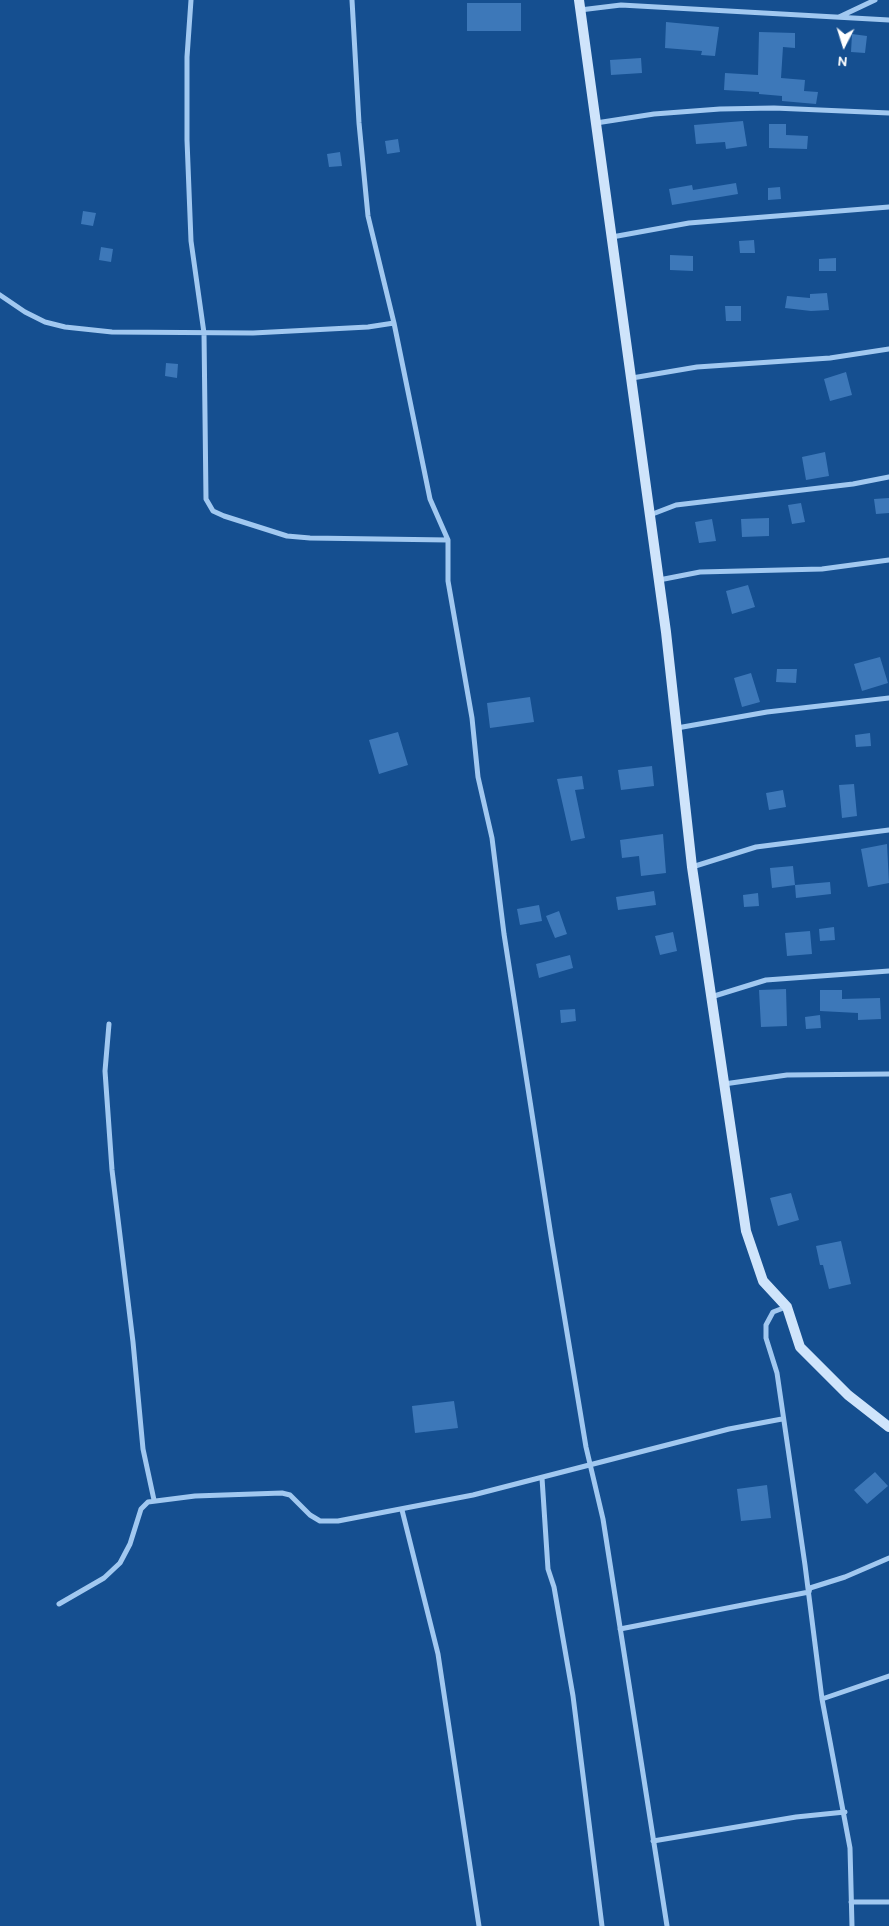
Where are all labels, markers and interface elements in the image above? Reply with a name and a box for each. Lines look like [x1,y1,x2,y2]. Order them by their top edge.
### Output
north arrow [819,20,869,70]
text: N [837,52,848,69]

